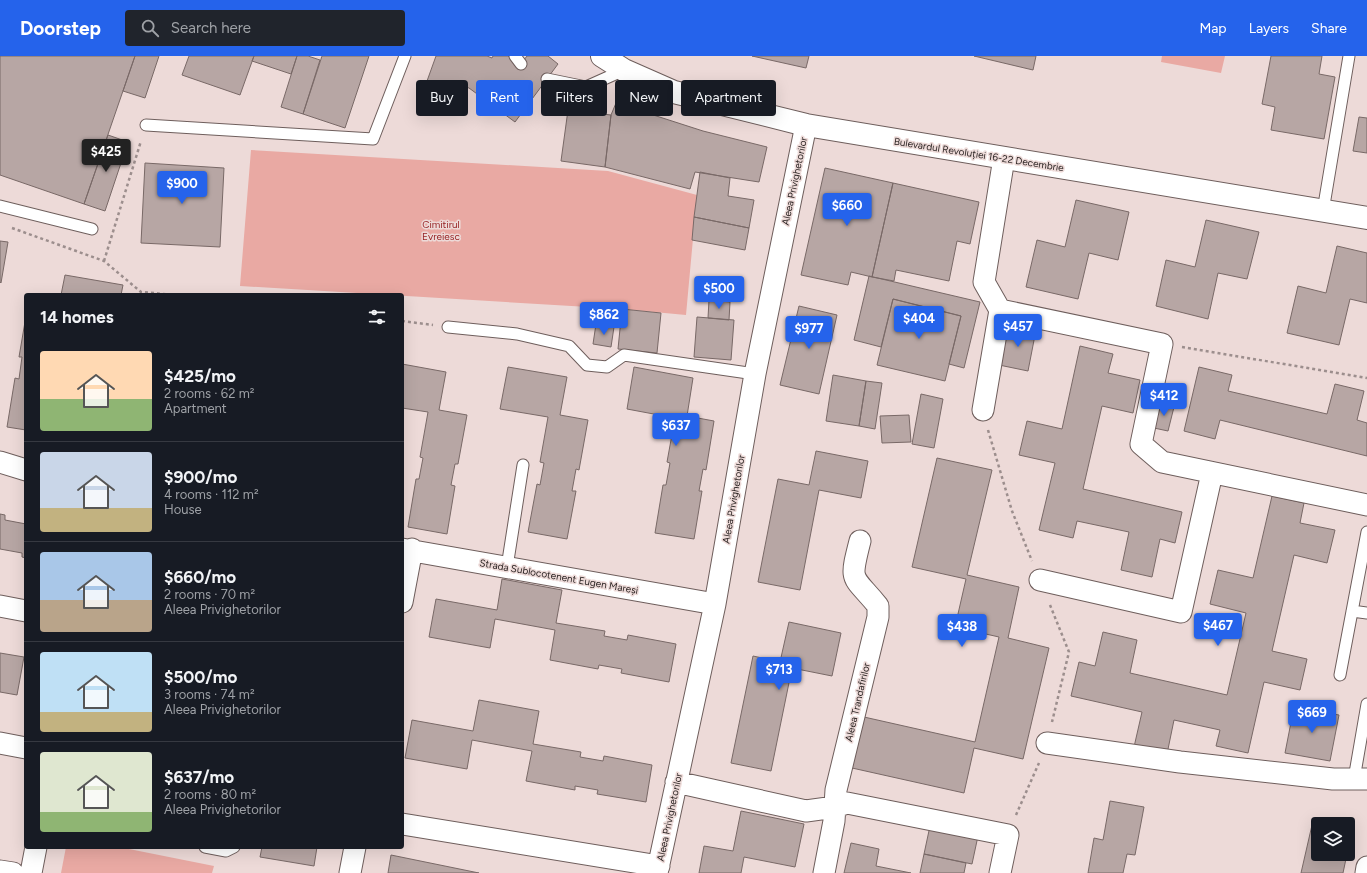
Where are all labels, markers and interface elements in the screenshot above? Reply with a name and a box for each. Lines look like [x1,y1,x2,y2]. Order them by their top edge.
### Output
search box [125,10,405,46]
text: Doorstep [20,17,101,40]
icon: search [139,17,161,39]
text: Search here [171,19,251,37]
text: Map [1199,20,1227,37]
text: Layers [1249,20,1289,37]
text: Share [1311,20,1347,37]
chip: Buy [416,80,468,116]
chip: Rent [476,80,533,116]
chip: Filters [541,80,607,116]
chip: New [615,80,673,116]
chip: Apartment [681,80,776,116]
street label: Aleea Privighetorilor [779,135,810,226]
street label: Bulevardul Revoluției 16-22 Decembrie [893,135,1065,174]
pin: $425 [82,139,130,173]
text: $425 [91,144,121,159]
pin: $900 [158,171,206,205]
text: $900 [166,176,198,191]
pin: $660 [823,193,871,227]
text: $660 [832,198,862,213]
park label: Cimitirul Evreiesc [422,218,460,243]
pin: $500 [695,276,743,310]
text: $500 [703,281,735,296]
pin: $862 [580,302,628,336]
icon: filters [366,306,388,328]
pin: $404 [895,306,943,340]
text: 14 homes [40,307,114,327]
text: $862 [589,307,619,322]
text: $404 [903,311,935,326]
pin: $457 [994,314,1042,348]
pin: $977 [785,316,833,350]
text: $457 [1003,319,1033,334]
text: $977 [794,321,824,336]
text: $425/mo [164,366,236,386]
icon: home [72,367,120,415]
pin: $412 [1140,383,1188,417]
text: 2 rooms · 62 m² [164,386,254,401]
text: $412 [1150,388,1178,403]
text: Apartment [164,401,227,416]
pin: $637 [652,413,700,447]
text: $637 [661,418,691,433]
street label: Aleea Privighetorilor [719,453,748,545]
text: $900/mo [164,467,237,487]
icon: home [72,468,120,516]
text: 4 rooms · 112 m² [164,487,259,502]
text: House [164,502,202,517]
street label: Strada Sublocotenent Eugen Mareși [478,556,639,597]
text: $660/mo [164,567,236,587]
icon: home [72,568,120,616]
text: 2 rooms · 70 m² [164,587,255,602]
text: Aleea Privighetorilor [164,602,281,617]
pin: $467 [1194,613,1242,647]
pin: $438 [938,614,986,648]
text: $467 [1203,618,1233,633]
text: $438 [947,619,977,634]
pin: $713 [755,657,803,691]
street label: Aleea Trandafirilor [842,661,873,743]
text: $713 [765,662,793,677]
text: $500/mo [164,667,237,687]
icon: home [72,668,120,716]
text: 3 rooms · 74 m² [164,687,255,702]
pin: $669 [1288,700,1336,734]
text: Aleea Privighetorilor [164,702,281,717]
text: $669 [1297,705,1327,720]
text: $637/mo [164,767,234,787]
icon: home [72,768,120,816]
street label: Aleea Privighetorilor [654,771,685,862]
text: 2 rooms · 80 m² [164,787,256,802]
text: Aleea Privighetorilor [164,802,281,817]
map controls [1311,817,1355,861]
button: layers [1311,817,1355,861]

